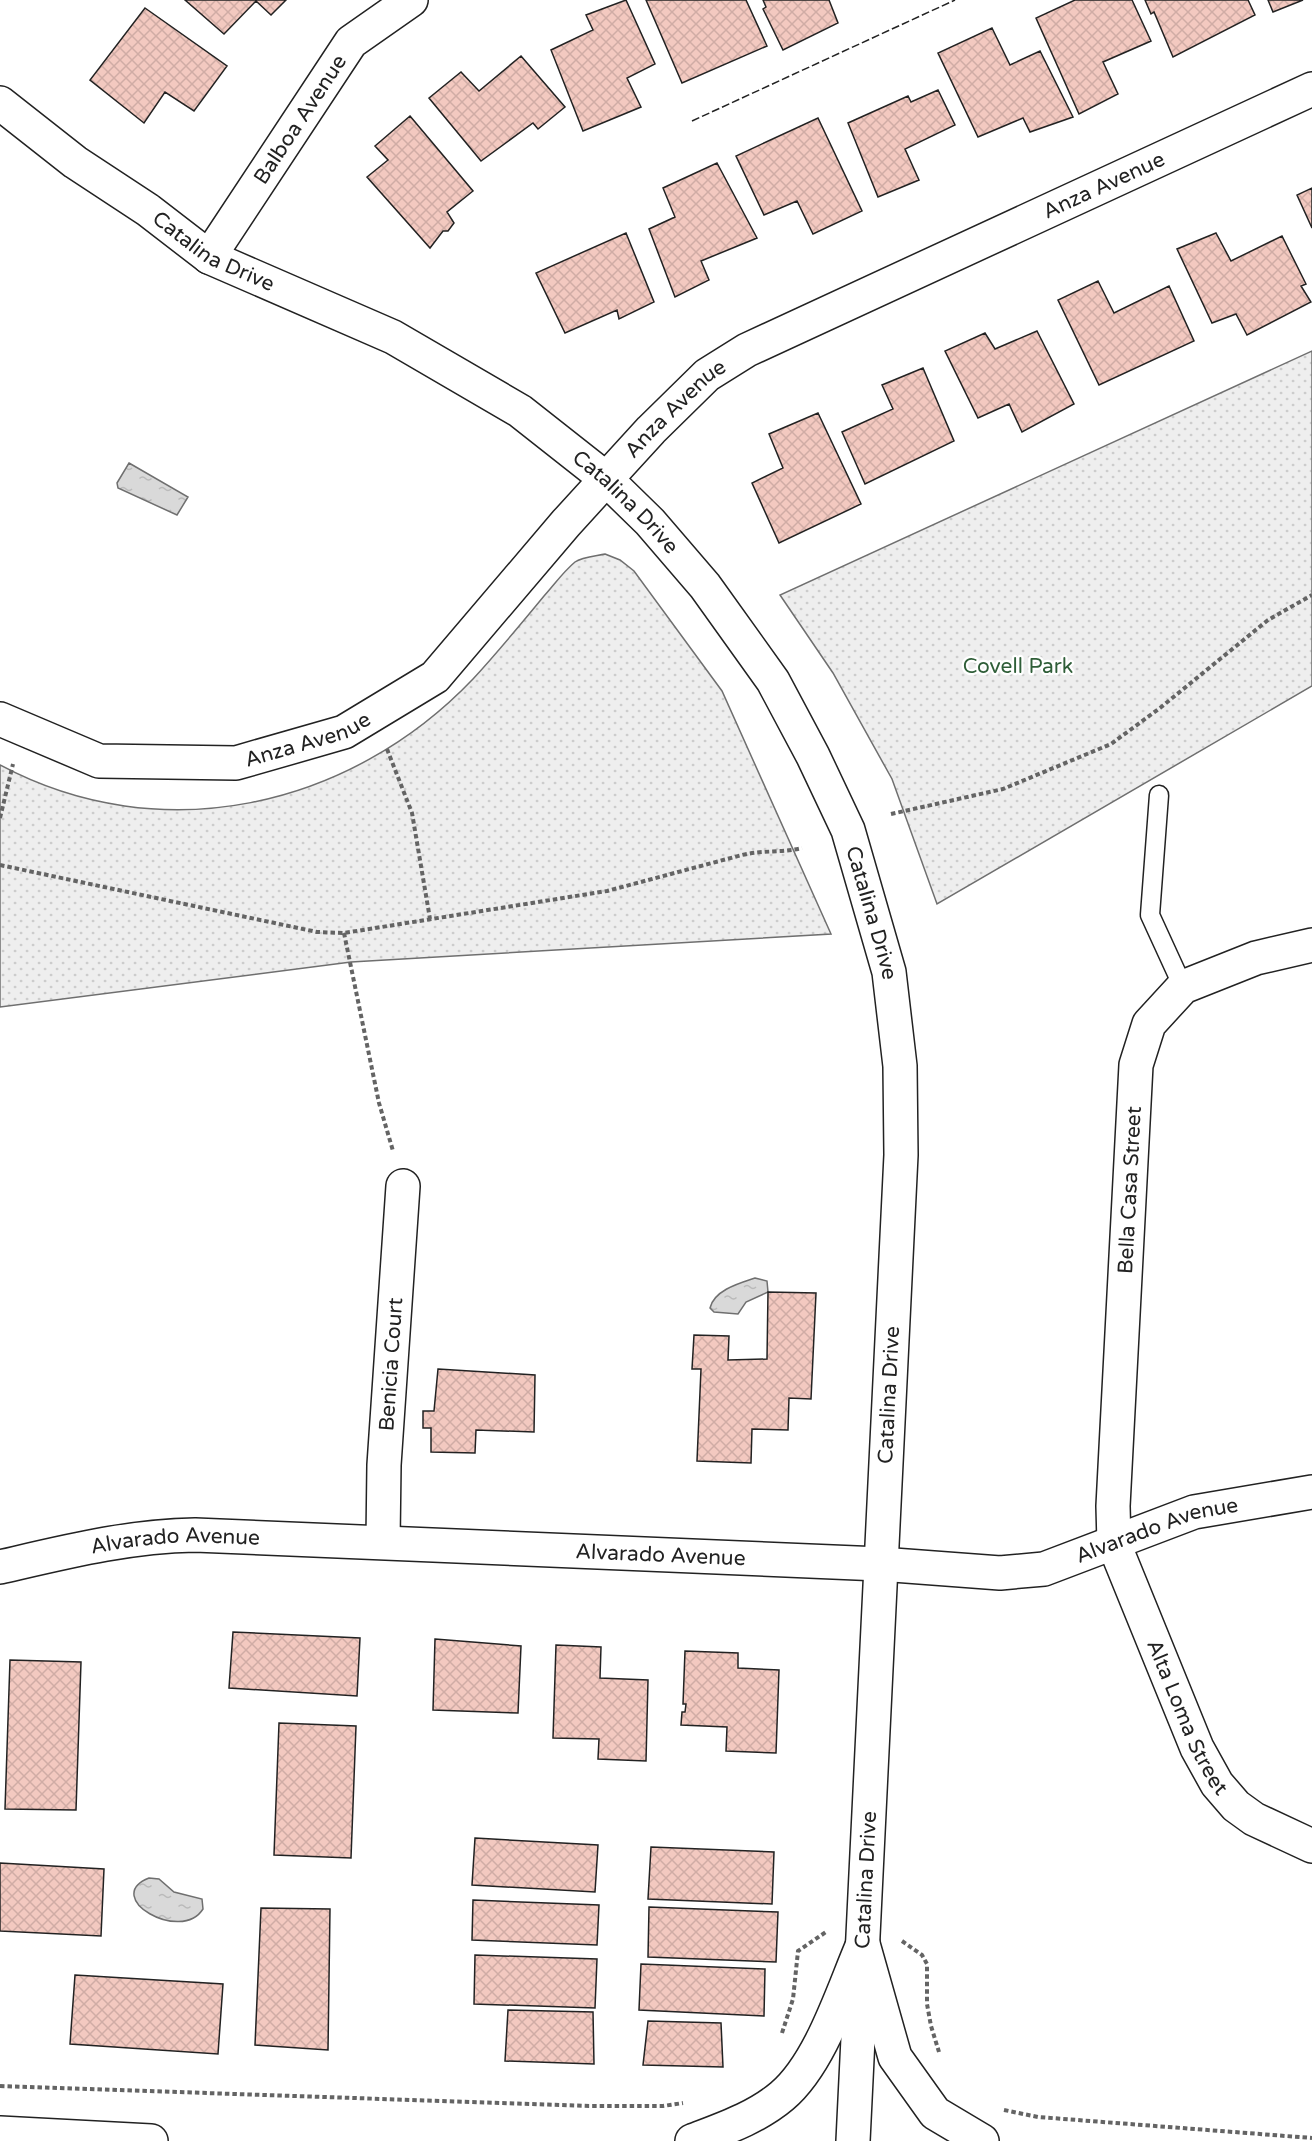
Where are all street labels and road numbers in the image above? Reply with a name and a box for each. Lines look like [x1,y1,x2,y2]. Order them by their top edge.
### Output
street label: Balboa Avenue [248,50,352,189]
street label: Anza Avenue [1039,146,1169,224]
street label: Catalina Drive [148,206,279,297]
street label: Anza Avenue [619,354,730,463]
street label: Catalina Drive [568,445,684,559]
street label: Anza Avenue [242,706,375,772]
street label: Catalina Drive [841,843,902,981]
street label: Bella Casa Street [1113,1106,1147,1274]
street label: Benicia Court [374,1297,408,1432]
street label: Catalina Drive [873,1325,905,1465]
street label: Alvarado Avenue [1072,1492,1240,1568]
street label: Alvarado Avenue [88,1522,261,1559]
street label: Alvarado Avenue [575,1539,746,1571]
street label: Alta Loma Street [1142,1636,1233,1800]
street label: Catalina Drive [850,1810,882,1950]

